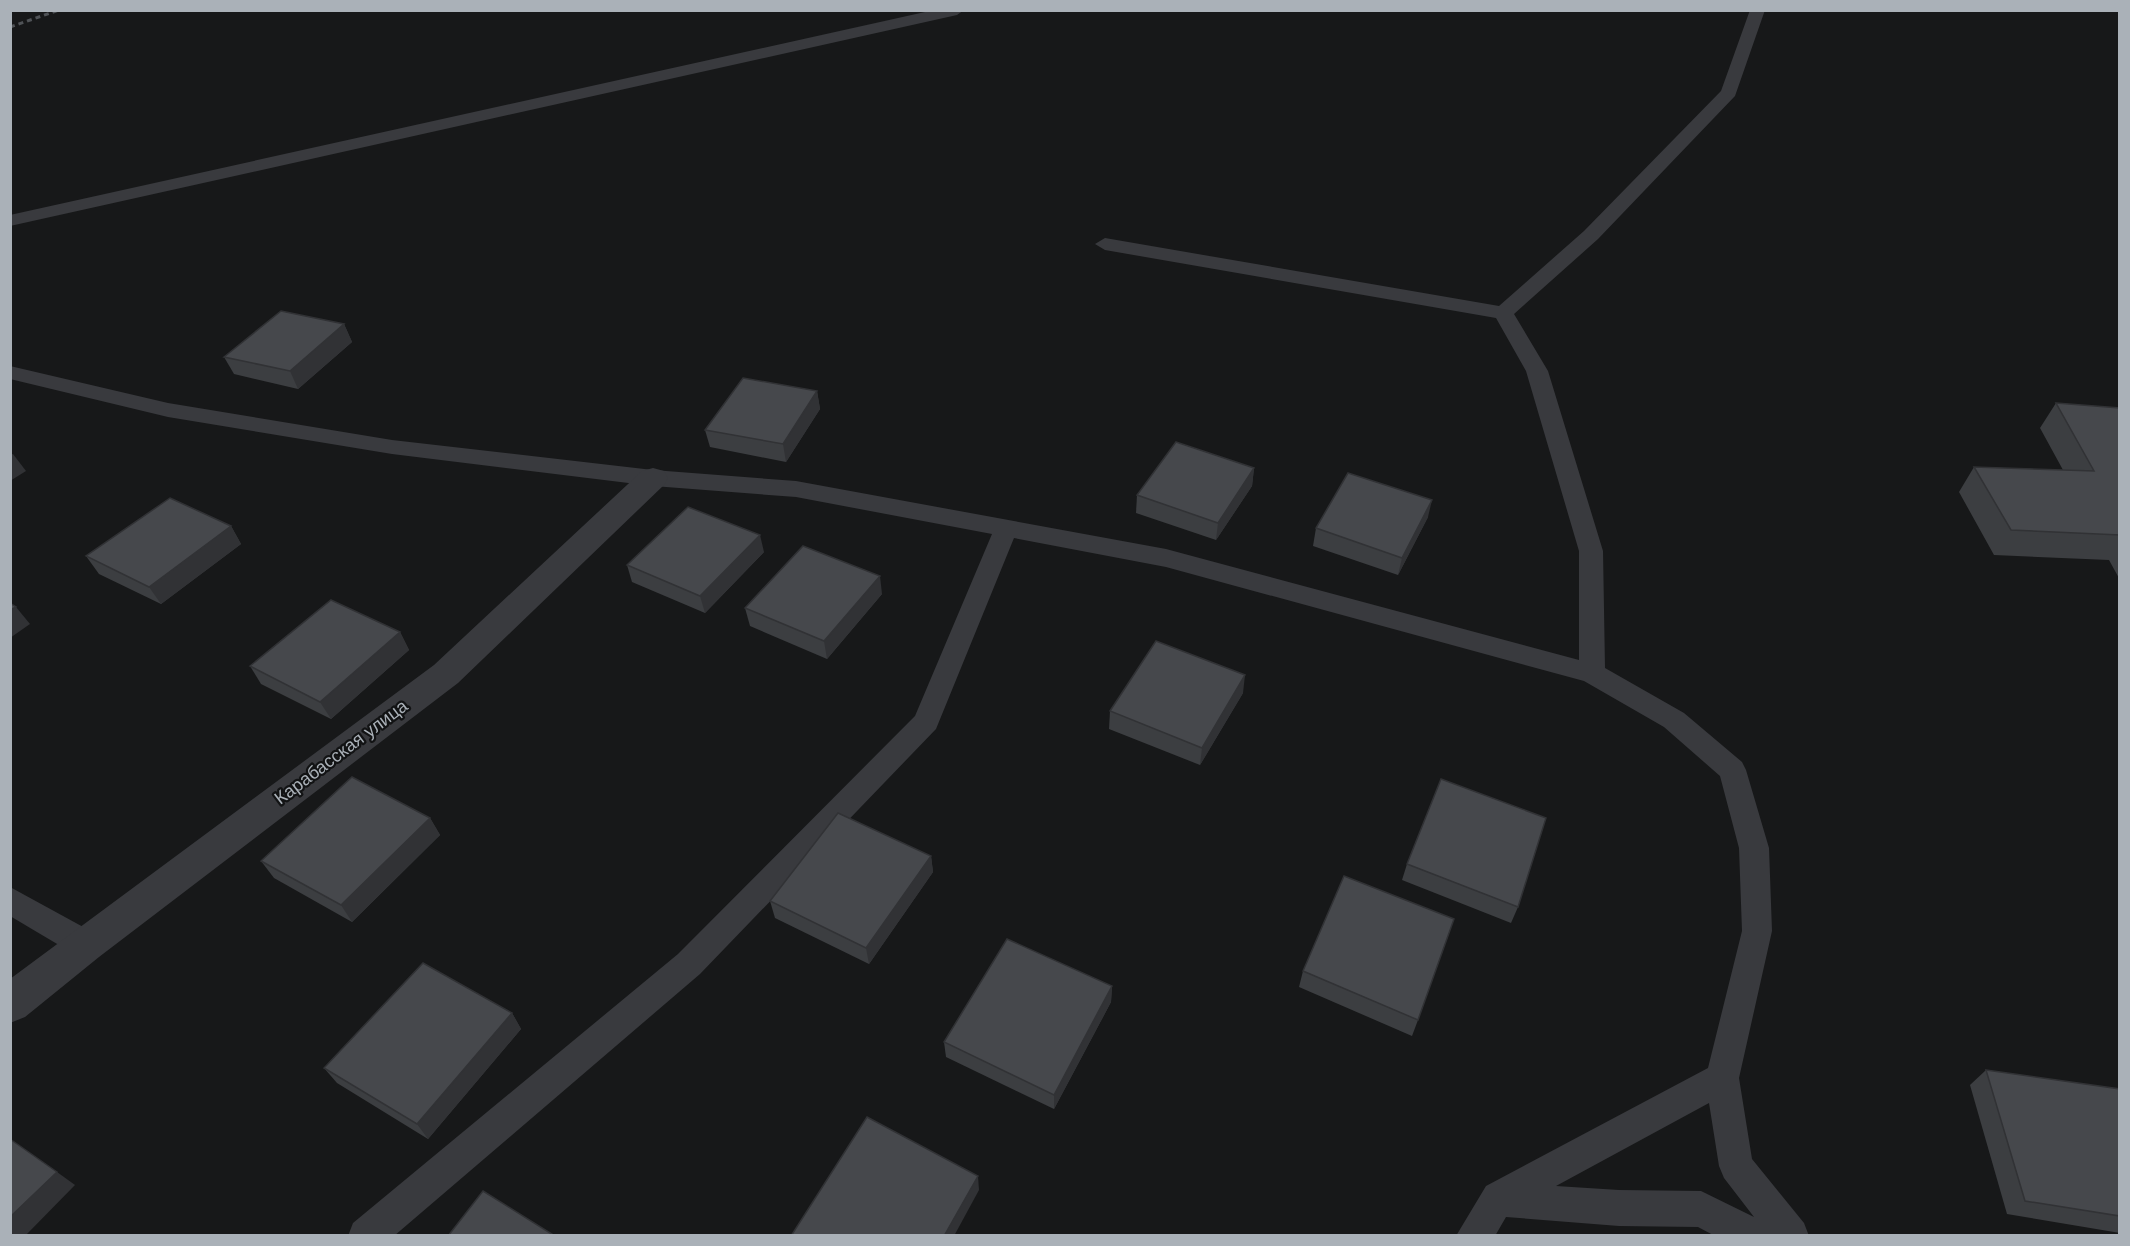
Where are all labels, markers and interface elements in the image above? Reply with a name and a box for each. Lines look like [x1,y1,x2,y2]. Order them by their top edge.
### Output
street label: Карабасская улица [271,695,412,808]

